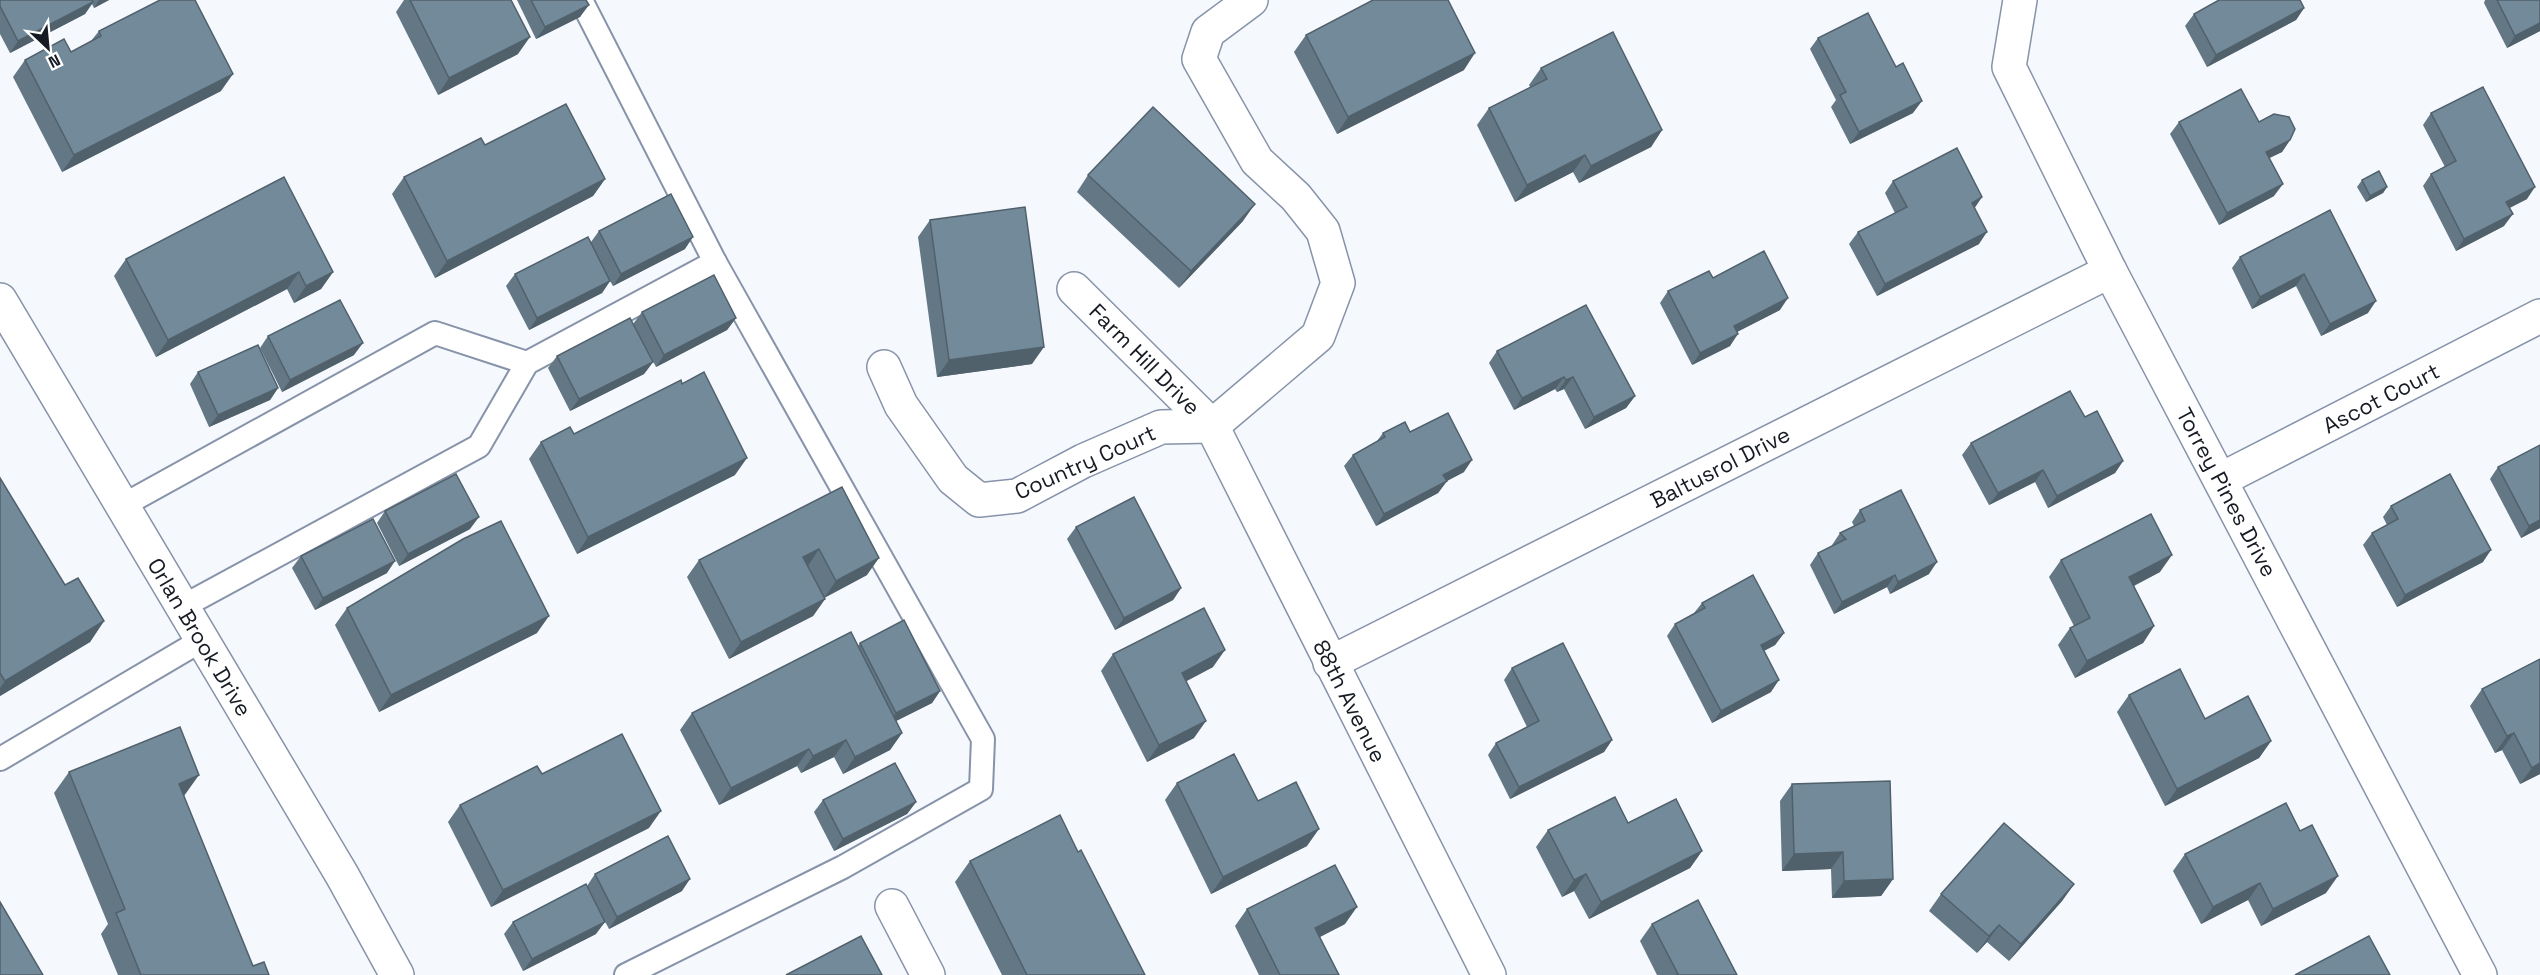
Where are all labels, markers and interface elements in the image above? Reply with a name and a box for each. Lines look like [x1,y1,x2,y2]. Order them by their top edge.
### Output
north arrow [18,18,78,78]
text: N [45,49,64,73]
street label: Farm Hill Drive [1083,297,1207,421]
street label: Ascot Court [2318,357,2444,439]
street label: Torrey Pines Drive [2171,403,2283,581]
street label: Country Court [1010,418,1160,506]
street label: Baltusrol Drive [1645,420,1795,514]
street label: Orlan Brook Drive [142,553,258,721]
street label: 88th Avenue [1307,635,1393,767]

